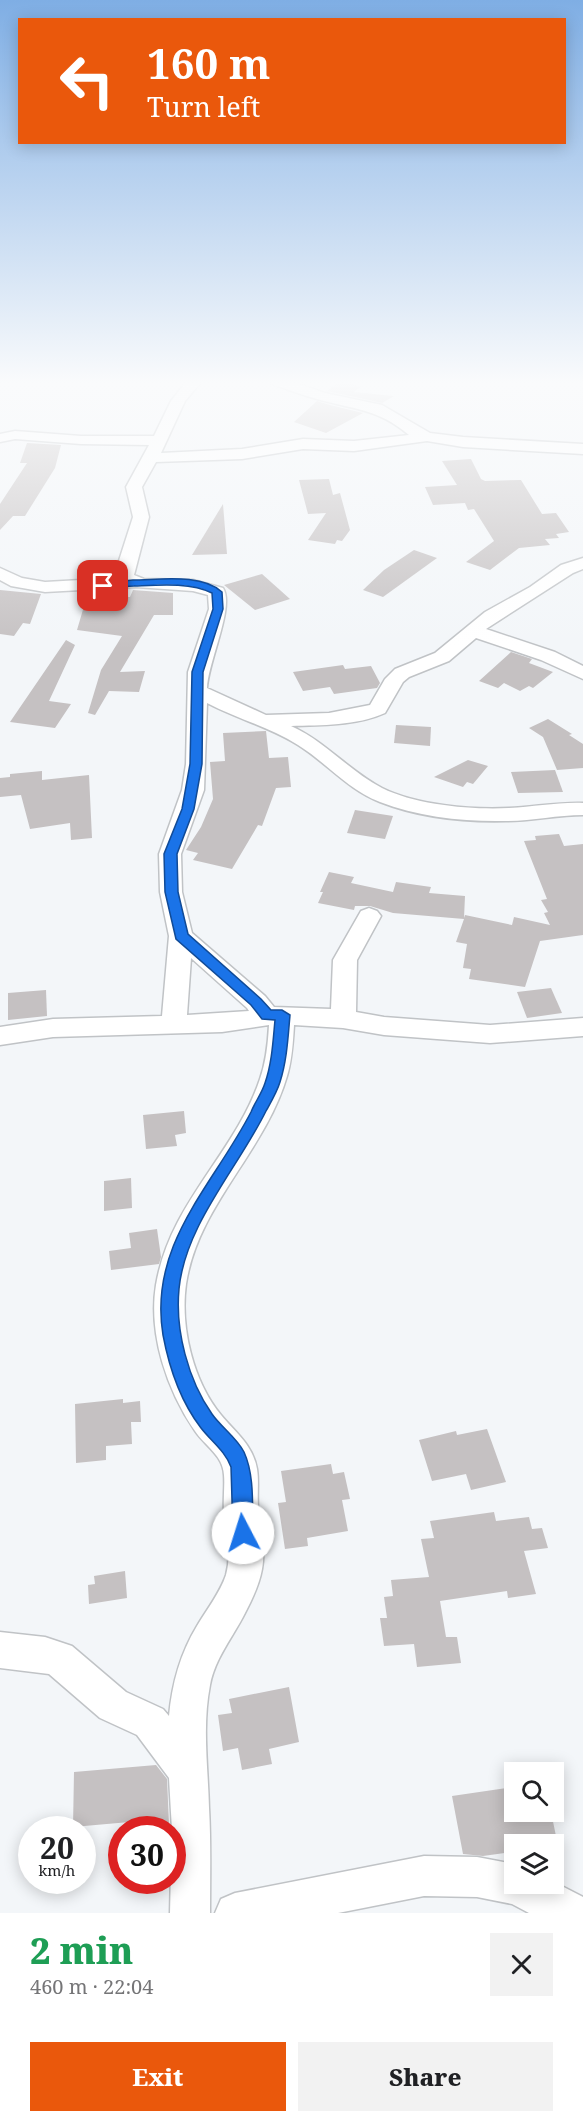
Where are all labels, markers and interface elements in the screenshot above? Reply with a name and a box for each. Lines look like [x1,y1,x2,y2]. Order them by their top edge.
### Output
text: 160 m [147,34,271,91]
icon: left [48,42,126,120]
text: Turn left [147,88,260,125]
pin [77,560,128,611]
icon: arrive [86,569,119,602]
position arrow [211,1501,275,1565]
map controls [504,1762,564,1894]
button: search [504,1762,564,1822]
speed limit sign: 30 [108,1816,186,1894]
text: 20 [40,1827,74,1868]
button: layers [504,1834,564,1894]
text: km/h [39,1860,75,1880]
text: 2 min [30,1926,133,1975]
button: close [490,1933,553,1996]
text: 460 m · 22:04 [30,1973,153,2000]
button: Exit [30,2042,286,2111]
button: Share [298,2042,553,2111]

